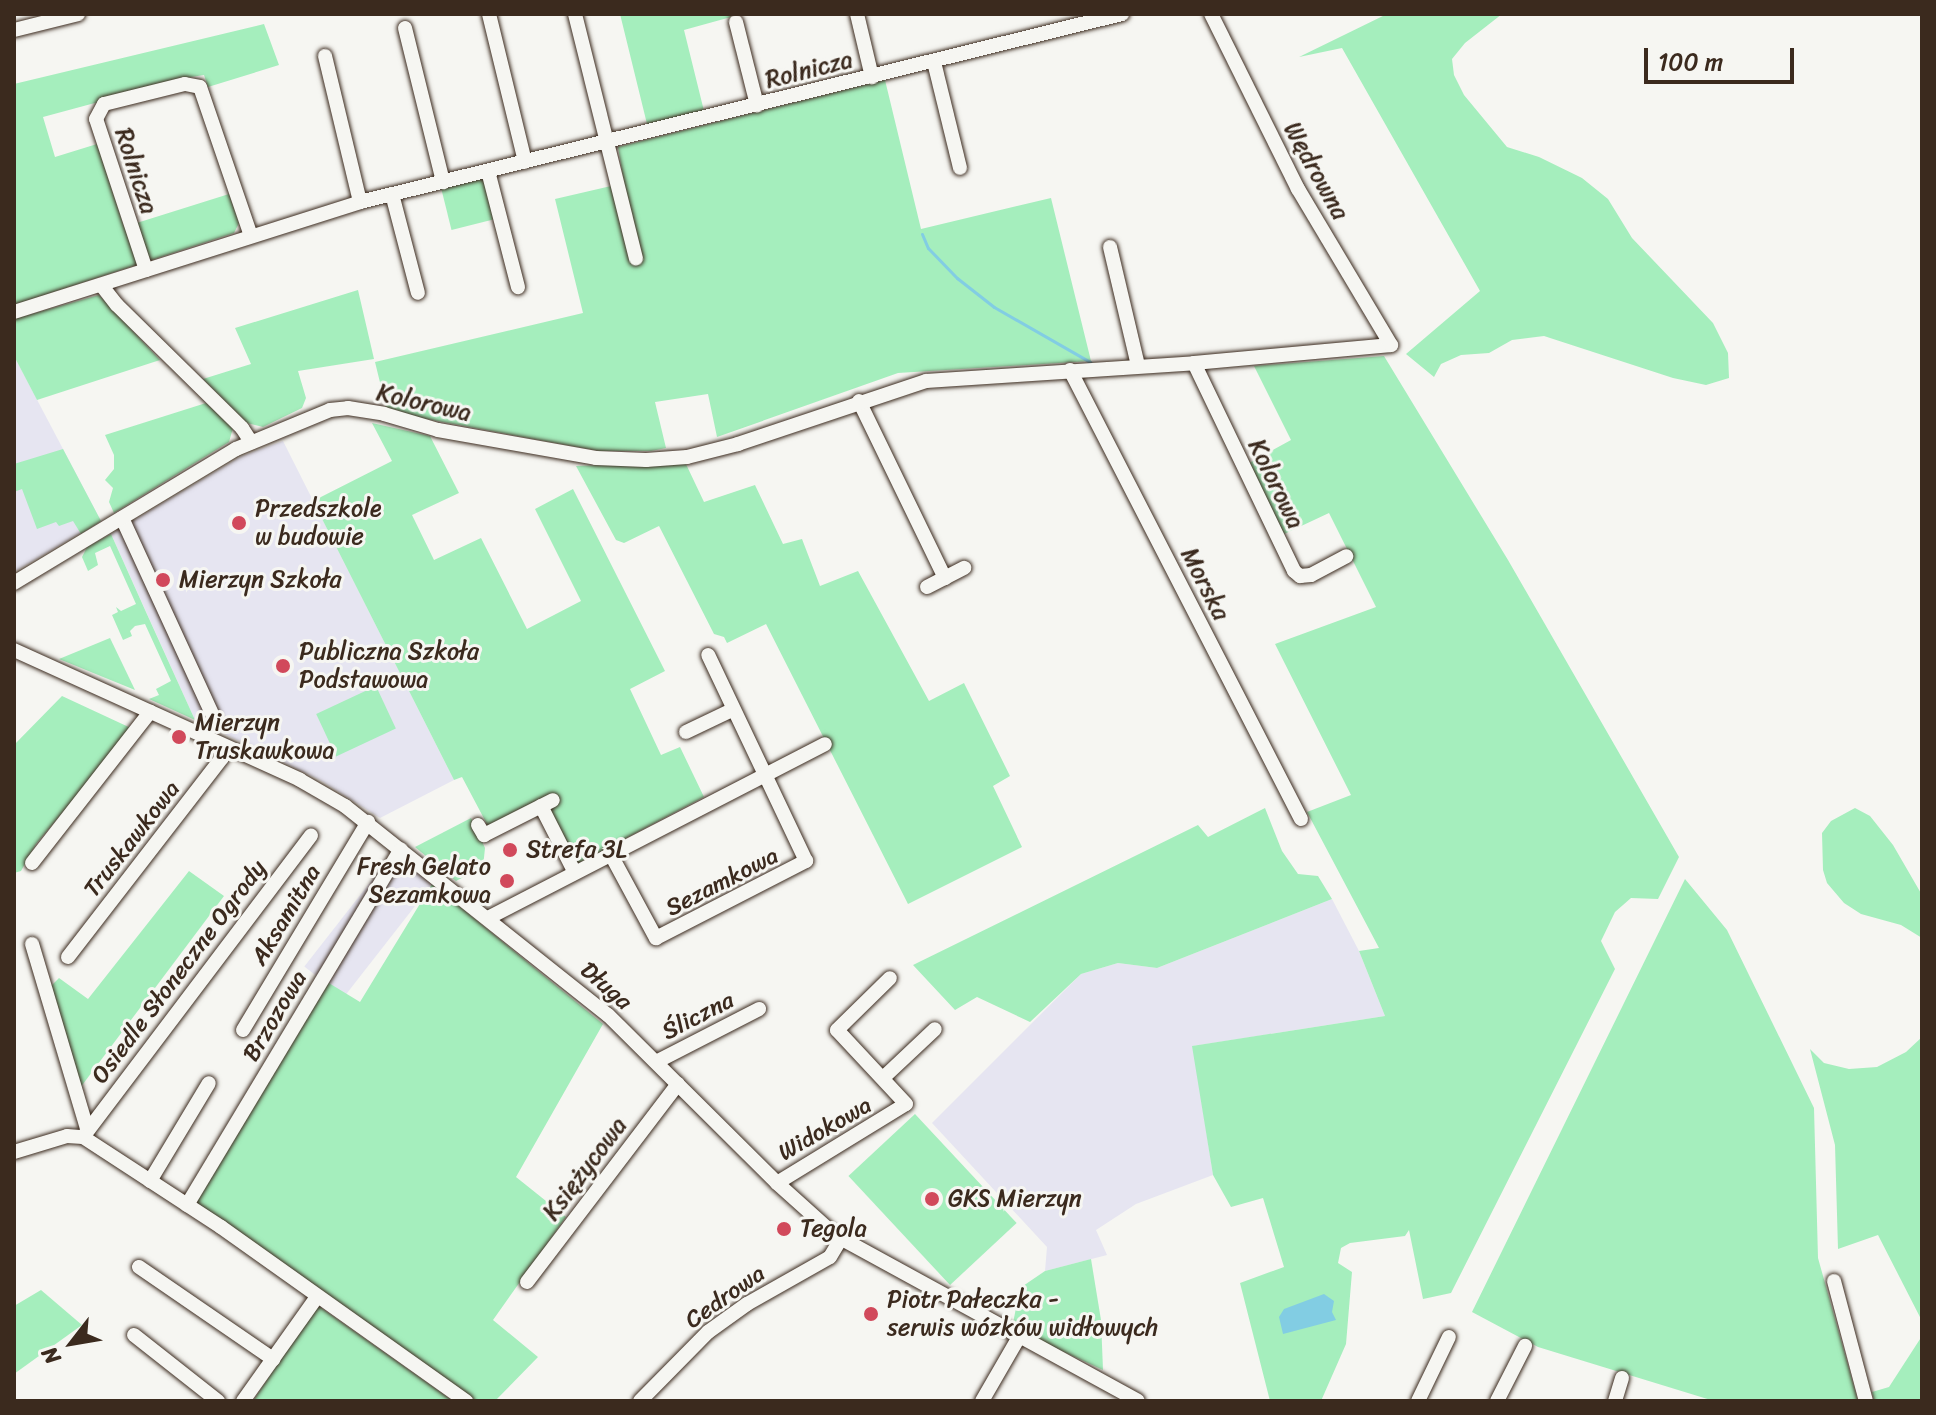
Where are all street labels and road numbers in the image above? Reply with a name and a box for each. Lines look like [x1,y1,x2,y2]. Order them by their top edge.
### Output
street label: Rolnicza [763,45,855,95]
street label: Wędrowna [1277,117,1355,225]
street label: Rolnicza [109,124,163,218]
street label: Kolorowa [374,378,474,428]
street label: Kolorowa [1242,434,1310,534]
street label: Morska [1175,543,1235,625]
street label: Truskawkowa [78,775,186,903]
street label: Sezamkowa [661,841,783,923]
street label: Osiedle Słoneczne Ogrody [86,855,272,1089]
street label: Aksamitna [245,860,327,970]
street label: Długa [574,956,638,1016]
street label: Brzozowa [237,965,313,1067]
street label: Śliczna [657,986,739,1046]
street label: Widokowa [773,1091,877,1167]
street label: Księżycowa [537,1112,633,1226]
street label: Cedrowa [680,1259,770,1335]

